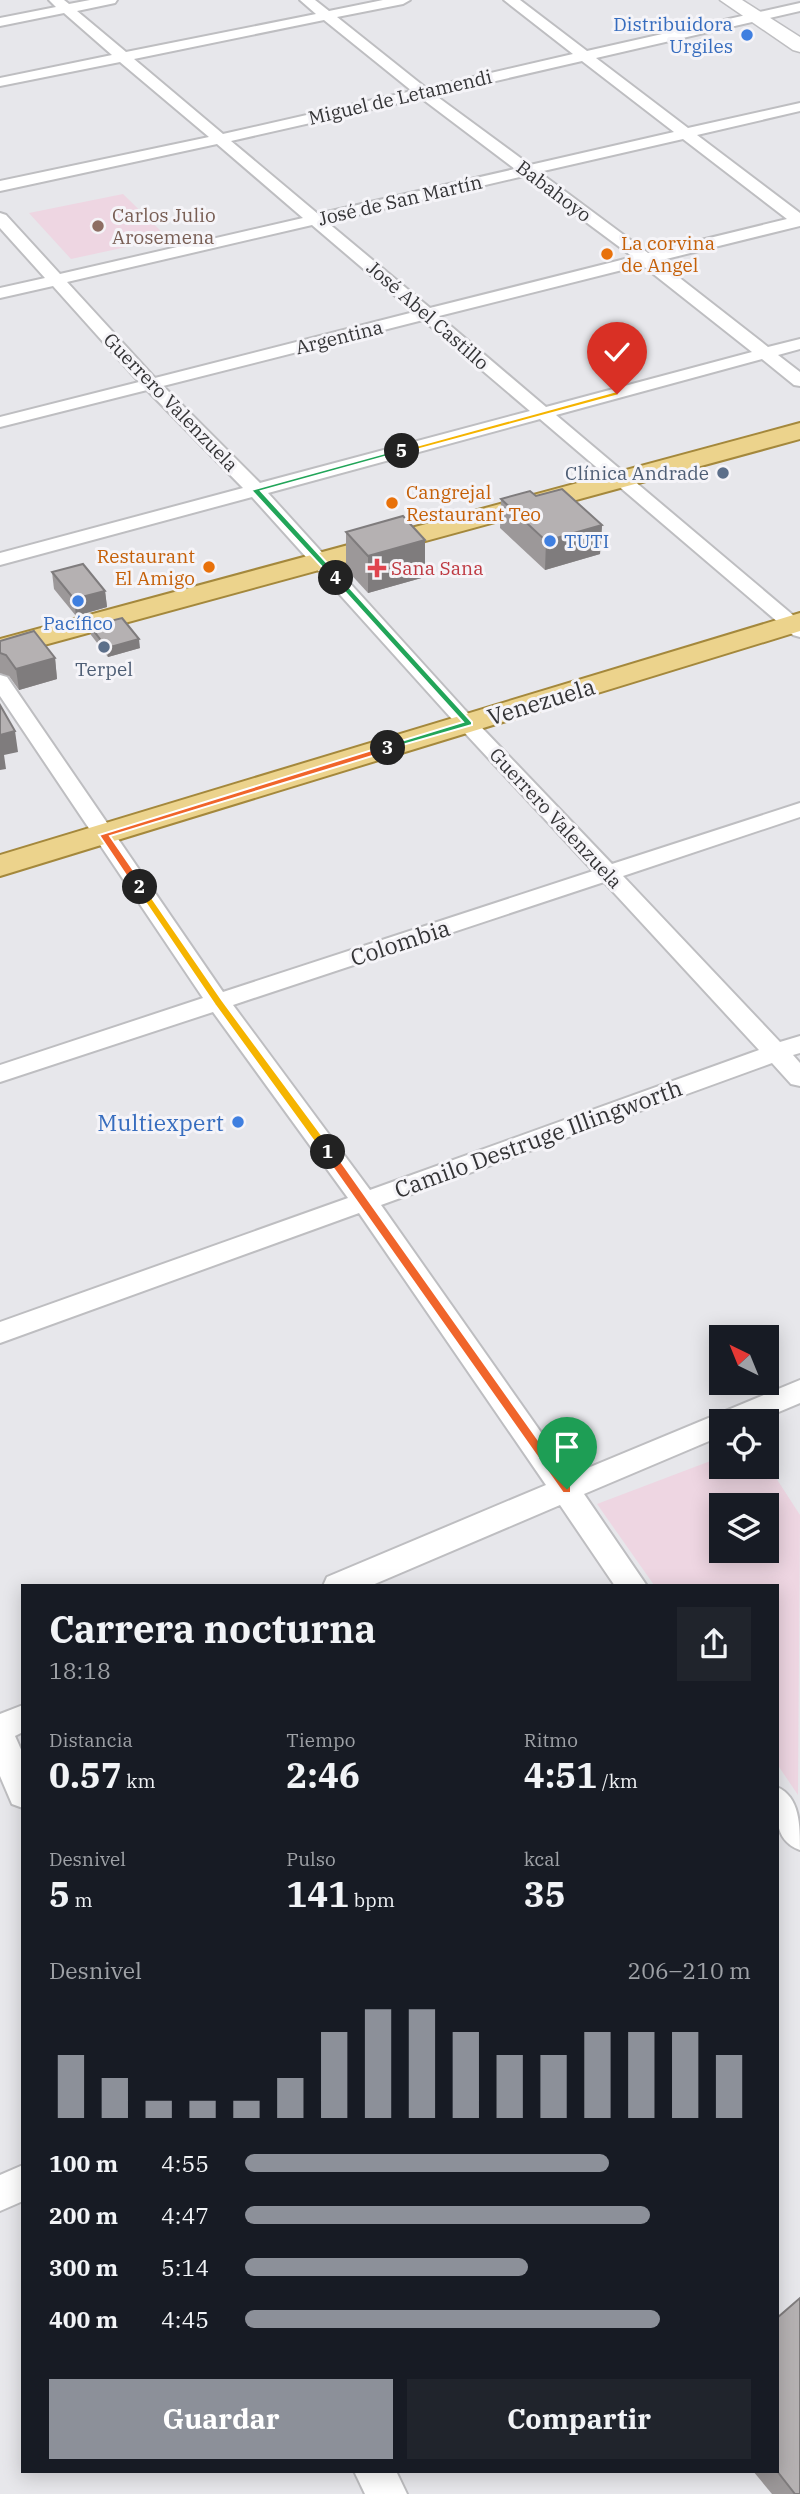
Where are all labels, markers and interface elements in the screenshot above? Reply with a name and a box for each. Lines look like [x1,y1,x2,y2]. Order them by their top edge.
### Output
place label: Distribuidora Urgiles [613,12,733,58]
marker: Distribuidora Urgiles [739,27,755,43]
street label: Miguel de Letamendi [306,64,494,130]
street label: Babahoyo [512,155,596,227]
street label: José de San Martín [316,169,484,231]
place label: Carlos Julio Arosemena [112,203,216,249]
marker: Carlos Julio Arosemena [90,218,106,234]
place label: La corvina de Angel [621,231,715,277]
marker: La corvina de Angel [599,246,615,262]
street label: José Abel Castillo [362,255,494,375]
street label: Argentina [293,315,385,359]
pin [587,322,647,394]
street label: Guerrero Valenzuela [99,328,243,476]
icon: check [598,333,636,371]
pin: 5 [384,434,420,468]
text: 5 [396,438,407,462]
place label: Clínica Andrade [565,461,709,485]
marker: Clínica Andrade [715,465,731,481]
place label: Cangrejal Restaurant Teo [406,480,541,526]
marker: Cangrejal Restaurant Teo [384,495,400,511]
place label: TUTI [564,529,609,553]
marker: TUTI [542,533,558,549]
place label: Restaurant El Amigo [97,544,195,590]
place label: Sana Sana [391,556,484,580]
marker: Restaurant El Amigo [201,559,217,575]
pin: 4 [318,560,354,596]
marker: Sana Sana [369,560,385,576]
text: 4 [330,565,341,589]
marker: Pacífico [70,593,86,609]
place label: Pacífico [43,611,113,635]
marker: Terpel [96,639,112,655]
place label: Terpel [75,657,133,681]
street label: Venezuela [484,670,598,732]
pin: 3 [370,730,406,766]
text: 3 [382,735,393,759]
street label: Guerrero Valenzuela [485,743,627,893]
pin: 2 [122,870,158,904]
text: 2 [134,874,145,898]
street label: Colombia [346,912,454,972]
street label: Camilo Destruge Illingworth [390,1072,686,1204]
place label: Multiexpert [97,1107,224,1137]
marker: Multiexpert [230,1114,246,1130]
pin: 1 [310,1134,346,1170]
text: 1 [322,1139,333,1163]
north arrow [709,1325,779,1395]
map controls [709,1325,779,1563]
button: locate [709,1409,779,1479]
pin [537,1417,597,1489]
icon: arrive [548,1428,586,1466]
button: layers [709,1493,779,1563]
text: Carrera nocturna [49,1604,376,1653]
button: share [677,1607,751,1681]
text: 18:18 [49,1655,111,1685]
text: Distancia [49,1728,133,1752]
text: Tiempo [286,1728,356,1752]
text: Ritmo [524,1728,578,1752]
text: 0.57 [49,1752,122,1798]
text: 2:46 [286,1752,360,1798]
text: 4:51 [524,1752,597,1798]
text: km [122,1769,156,1793]
text: /km [597,1769,638,1793]
text: Desnivel [49,1847,126,1871]
text: Pulso [286,1847,336,1871]
text: kcal [524,1847,560,1871]
text: 5 [49,1871,70,1917]
text: 141 [286,1871,349,1917]
text: 35 [524,1871,566,1917]
text: m [70,1888,93,1912]
text: bpm [349,1888,395,1912]
text: Desnivel [49,1955,142,1985]
text: 206–210 m [627,1955,751,1985]
text: 100 m [49,2148,118,2178]
text: 4:55 [161,2148,209,2178]
text: 200 m [49,2200,118,2230]
text: 4:47 [161,2200,209,2230]
text: 300 m [49,2252,118,2282]
text: 5:14 [161,2252,209,2282]
text: 400 m [49,2304,118,2334]
text: 4:45 [161,2304,209,2334]
button: Guardar [49,2379,393,2459]
button: Compartir [407,2379,751,2459]

